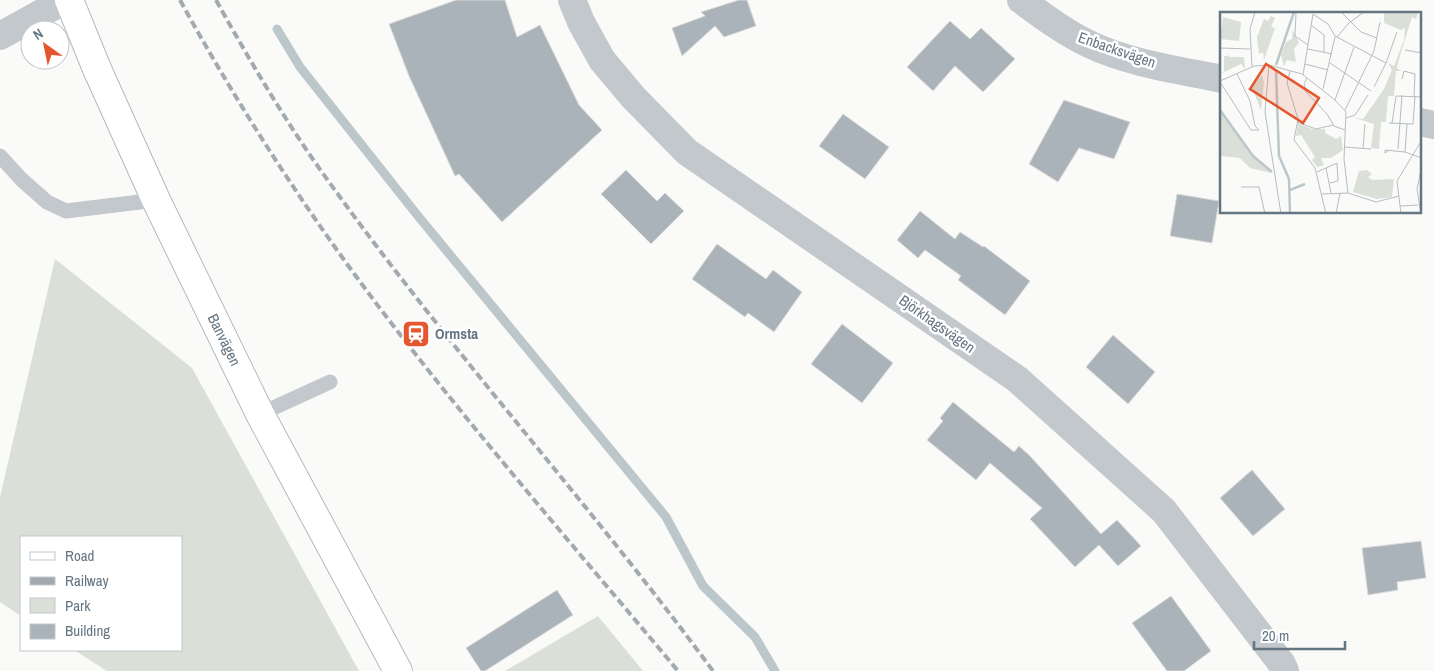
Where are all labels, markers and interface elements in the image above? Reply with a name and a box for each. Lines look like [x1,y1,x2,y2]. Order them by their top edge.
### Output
inset map [1220,12,1422,214]
north arrow [20,20,70,70]
text: N [30,24,46,44]
street label: Enbacksvägen [1076,26,1159,73]
street label: Björkhagsvägen [895,290,979,357]
street label: Banvägen [203,310,246,369]
station icon: Ormsta [401,319,431,349]
place label: Ormsta [435,323,478,344]
legend [20,536,182,651]
text: Road [65,545,94,566]
text: Railway [65,570,110,591]
text: Park [65,595,91,616]
scale bar [1254,618,1345,650]
text: Building [65,620,110,641]
text: 20 m [1262,625,1289,646]

